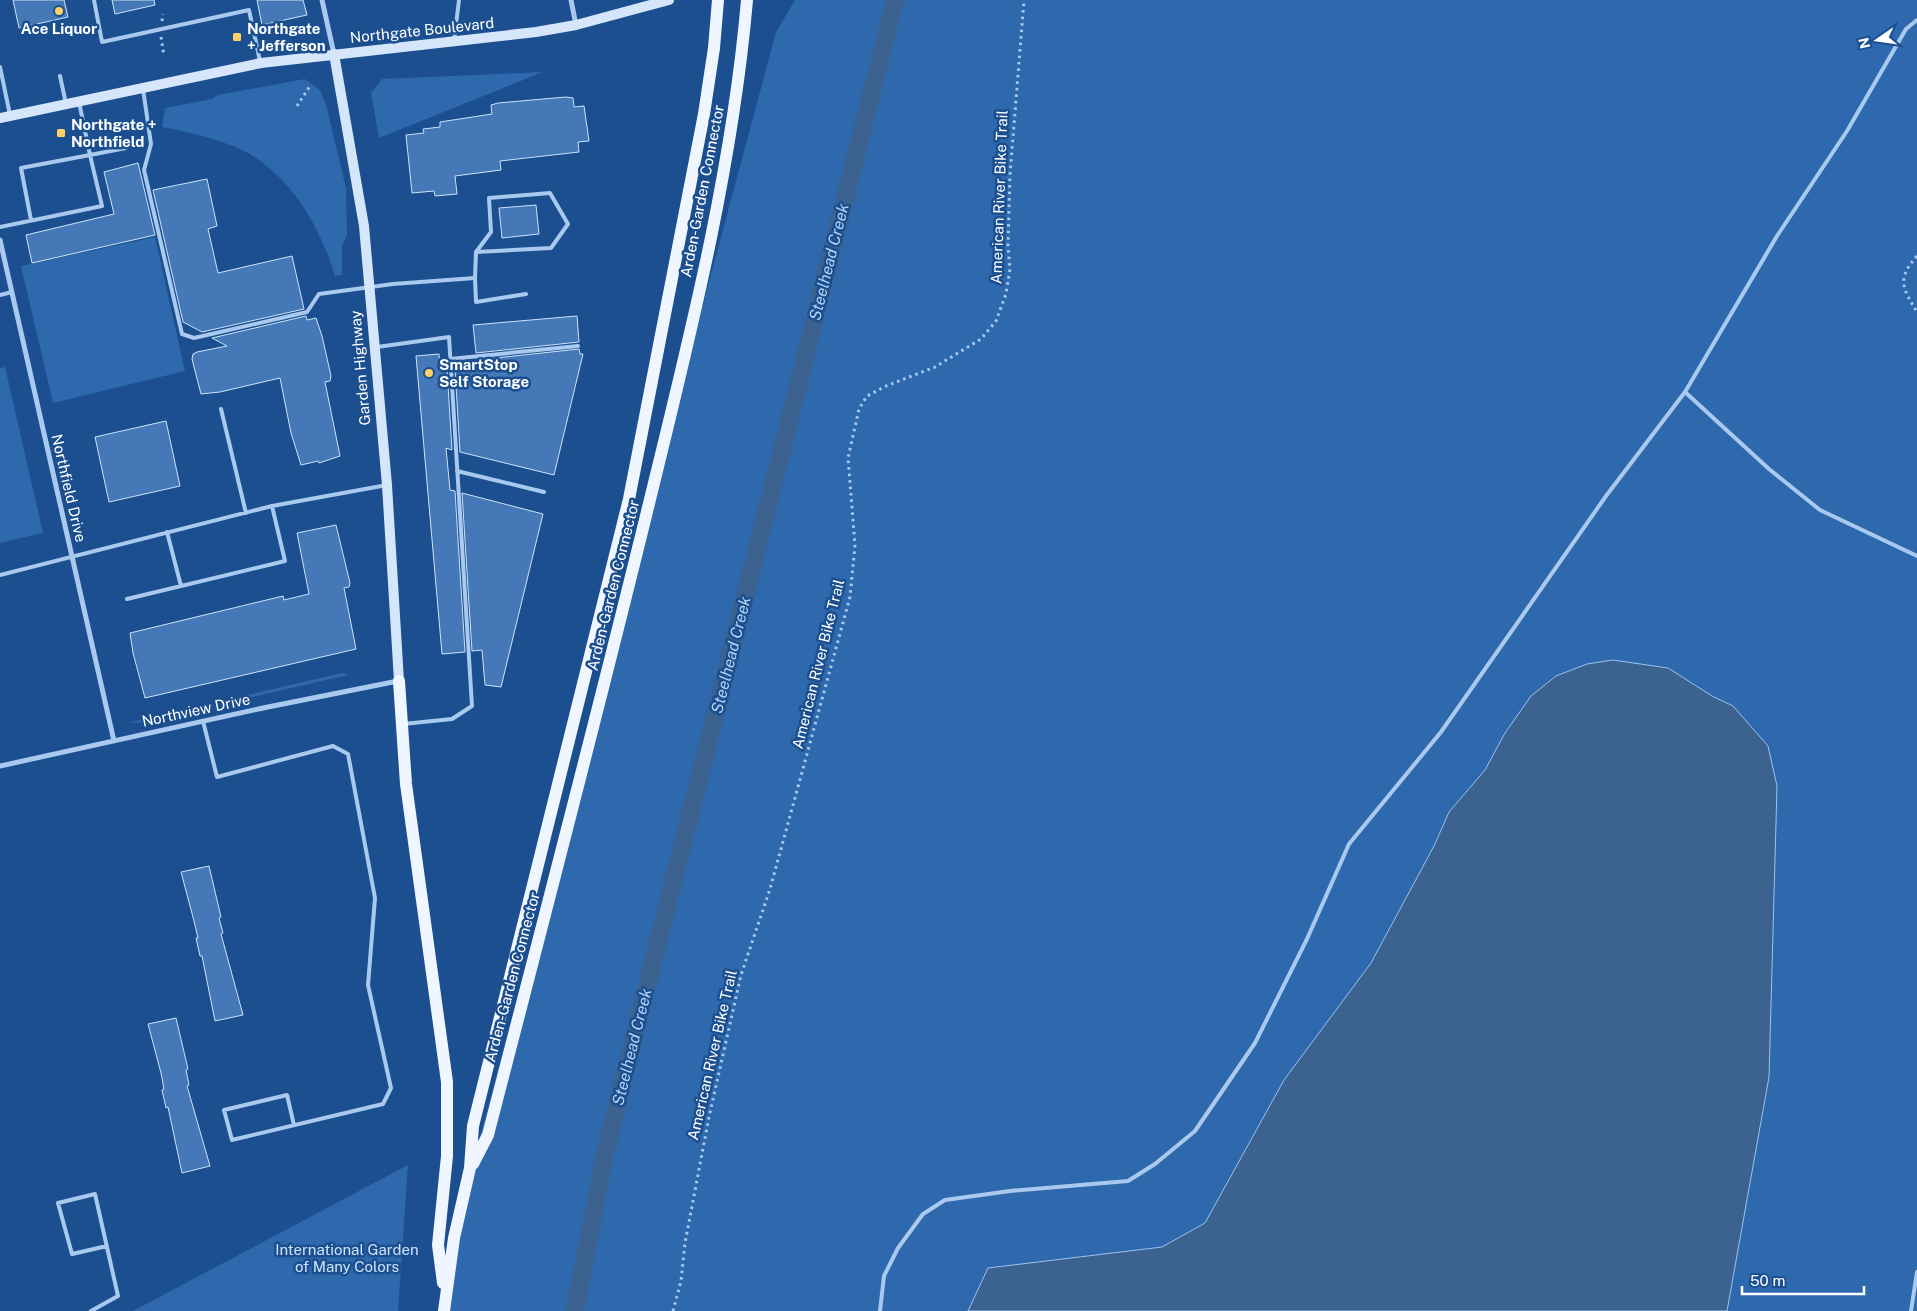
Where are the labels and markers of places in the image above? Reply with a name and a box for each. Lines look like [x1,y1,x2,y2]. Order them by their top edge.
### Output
marker: Ace Liquor [53,5,65,17]
place label: Ace Liquor [21,20,97,37]
place label: Northgate + Jefferson [247,20,326,54]
marker: Northgate + Jefferson [231,31,243,43]
place label: Northgate + Northfield [71,116,157,150]
marker: Northgate + Northfield [55,127,67,139]
place label: SmartStop Self Storage [439,356,529,390]
marker: SmartStop Self Storage [423,367,435,379]

